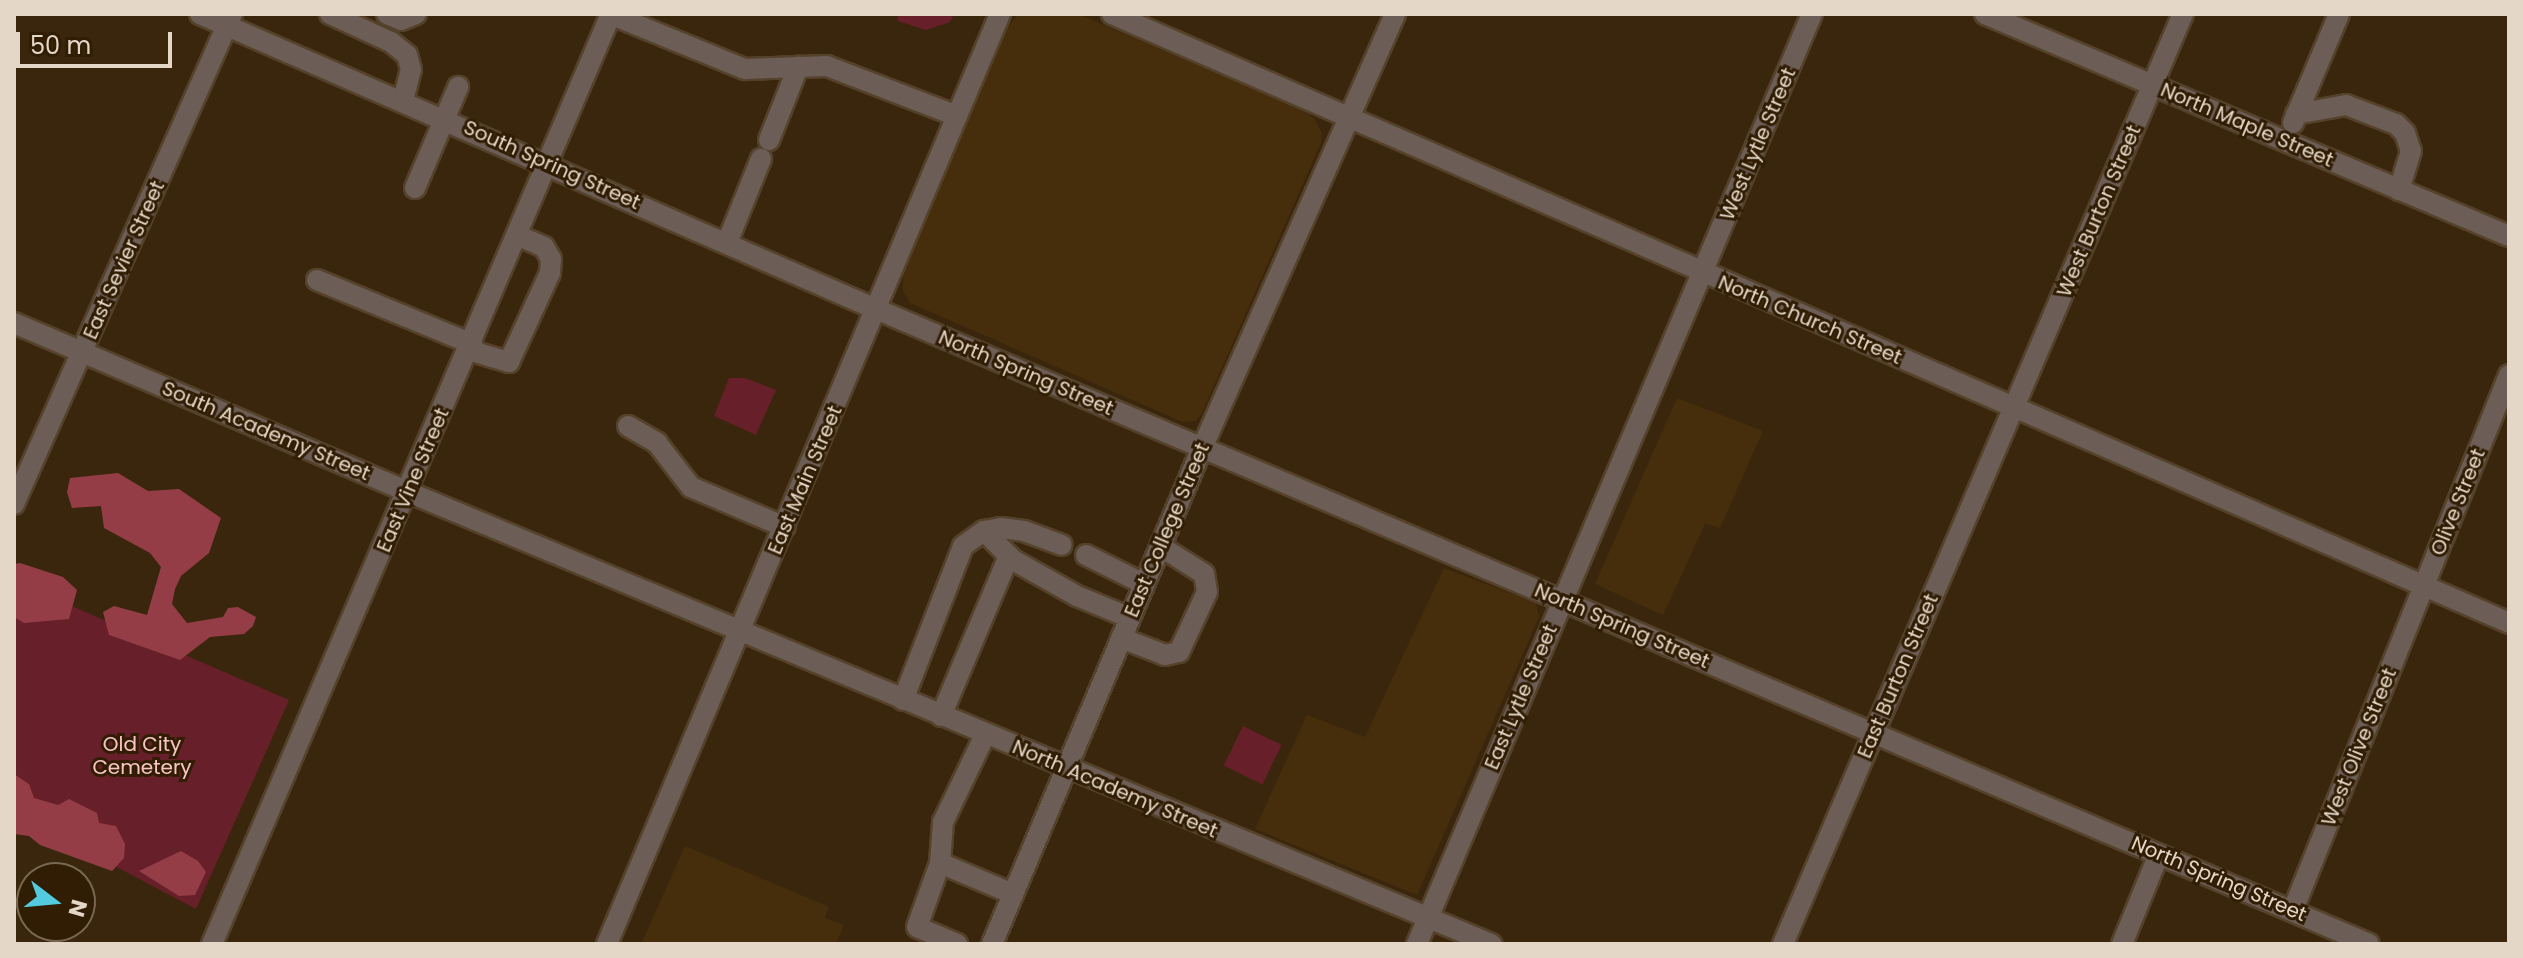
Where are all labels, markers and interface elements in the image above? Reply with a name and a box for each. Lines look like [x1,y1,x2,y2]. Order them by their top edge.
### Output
scale bar [20,16,176,66]
text: 50 m [30,29,91,62]
street label: West Lytle Street [1715,64,1801,224]
street label: North Maple Street [2157,78,2337,172]
street label: South Spring Street [460,115,644,215]
street label: West Burton Street [2052,121,2146,301]
street label: East Sevier Street [78,177,170,343]
street label: North Church Street [1715,270,1905,370]
street label: North Spring Street [935,325,1117,421]
street label: South Academy Street [158,376,374,486]
street label: East Main Street [763,402,847,558]
street label: East Vine Street [372,404,454,556]
street label: East College Street [1119,439,1215,621]
street label: Olive Street [2426,445,2490,559]
street label: North Spring Street [1531,578,1713,674]
street label: East Burton Street [1853,590,1943,762]
street label: East Lytle Street [1480,621,1562,773]
street label: West Olive Street [2316,665,2402,829]
park label: Old City Cemetery [92,733,192,780]
street label: North Academy Street [1009,735,1221,843]
street label: North Spring Street [2128,831,2310,927]
north arrow [16,862,96,942]
text: N [60,896,95,920]

